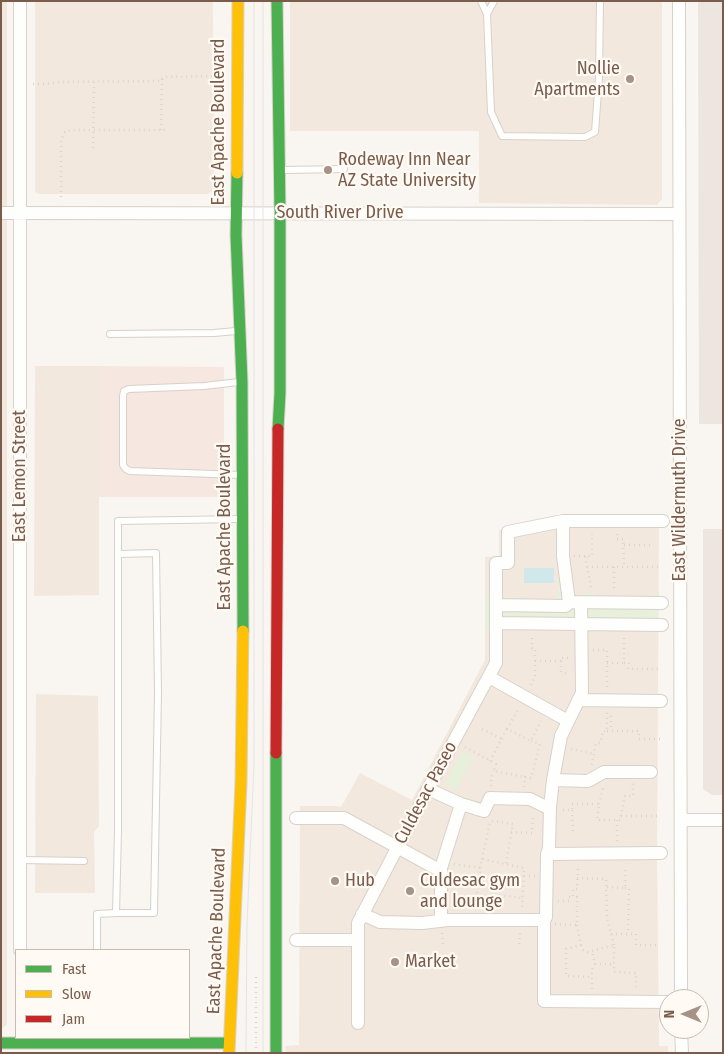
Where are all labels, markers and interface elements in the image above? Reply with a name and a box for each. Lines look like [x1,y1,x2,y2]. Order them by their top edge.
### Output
street label: East Apache Boulevard [208,39,230,205]
place label: Nollie Apartments [534,58,620,100]
marker: Nollie Apartments [624,73,636,85]
place label: Rodeway Inn Near AZ State University [338,149,476,192]
marker: Rodeway Inn Near AZ State University [322,164,334,176]
street label: South River Drive [276,202,404,224]
street label: East Lemon Street [9,410,31,542]
street label: East Wildermuth Drive [669,418,691,582]
street label: East Apache Boulevard [214,444,236,610]
street label: Culdesac Paseo [390,738,462,848]
street label: East Apache Boulevard [203,847,231,1015]
place label: Hub [345,870,375,892]
place label: Culdesac gym and lounge [420,870,520,912]
marker: Hub [329,875,341,887]
marker: Culdesac gym and lounge [404,885,416,897]
legend [15,949,190,1039]
place label: Market [405,951,456,973]
marker: Market [389,956,401,968]
text: Fast [62,960,86,978]
text: Slow [62,985,91,1003]
north arrow [659,989,709,1039]
text: Jam [62,1010,85,1028]
text: N [661,1010,678,1018]

